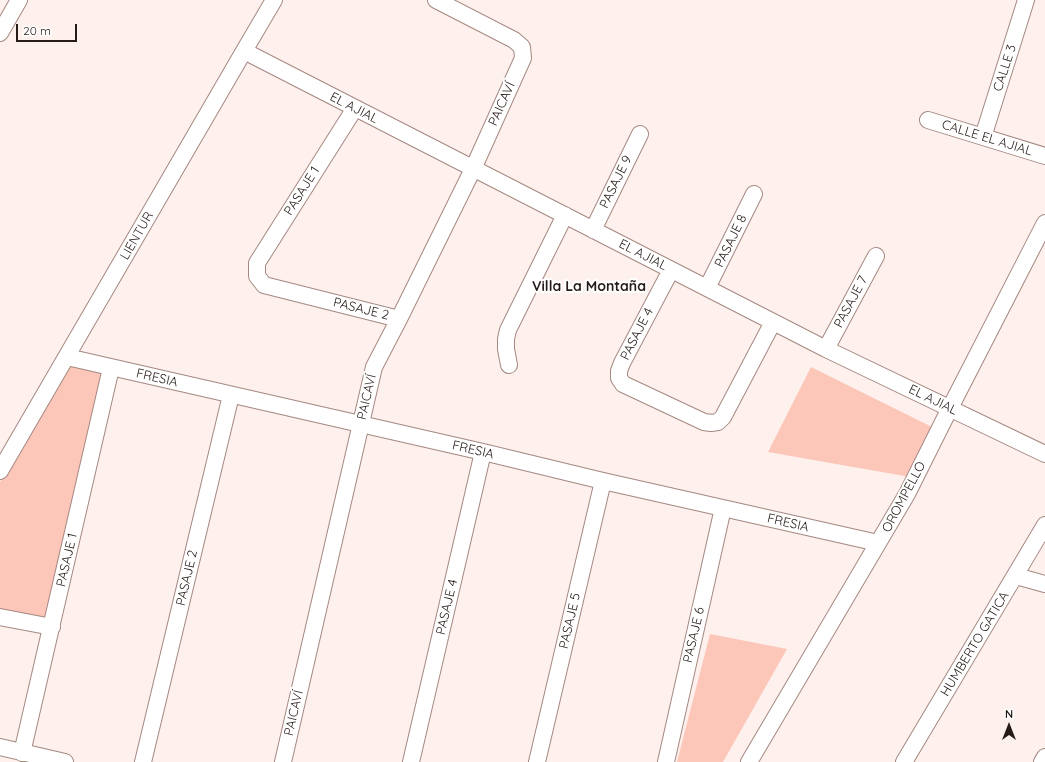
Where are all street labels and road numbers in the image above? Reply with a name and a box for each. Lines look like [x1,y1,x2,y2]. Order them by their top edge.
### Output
street label: CALLE 3 [990,43,1020,93]
street label: PAICAVÍ [485,80,519,128]
street label: EL AJIAL [327,89,381,127]
street label: CALLE EL AJIAL [940,117,1034,159]
street label: PASAJE 9 [597,153,635,211]
street label: PASAJE 1 [281,164,323,218]
street label: LIENTUR [117,209,157,263]
street label: PASAJE 8 [712,212,750,270]
street label: EL AJIAL [616,236,670,274]
street label: PASAJE 7 [831,273,871,331]
street label: PASAJE 2 [331,295,391,323]
street label: PASAJE 4 [617,305,657,363]
street label: FRESIA [135,366,179,390]
street label: PAICAVÍ [354,373,380,421]
street label: EL AJIAL [906,382,960,418]
street label: FRESIA [451,438,495,462]
street label: OROMPELLO [879,459,929,535]
street label: FRESIA [766,511,810,535]
street label: PASAJE 1 [53,532,81,588]
street label: PASAJE 2 [173,549,201,607]
street label: PASAJE 4 [433,578,461,636]
street label: HUMBERTO GATICA [938,589,1012,699]
street label: PASAJE 5 [556,592,584,650]
street label: PASAJE 6 [680,606,708,664]
street label: PAICAVÍ [281,689,307,737]

